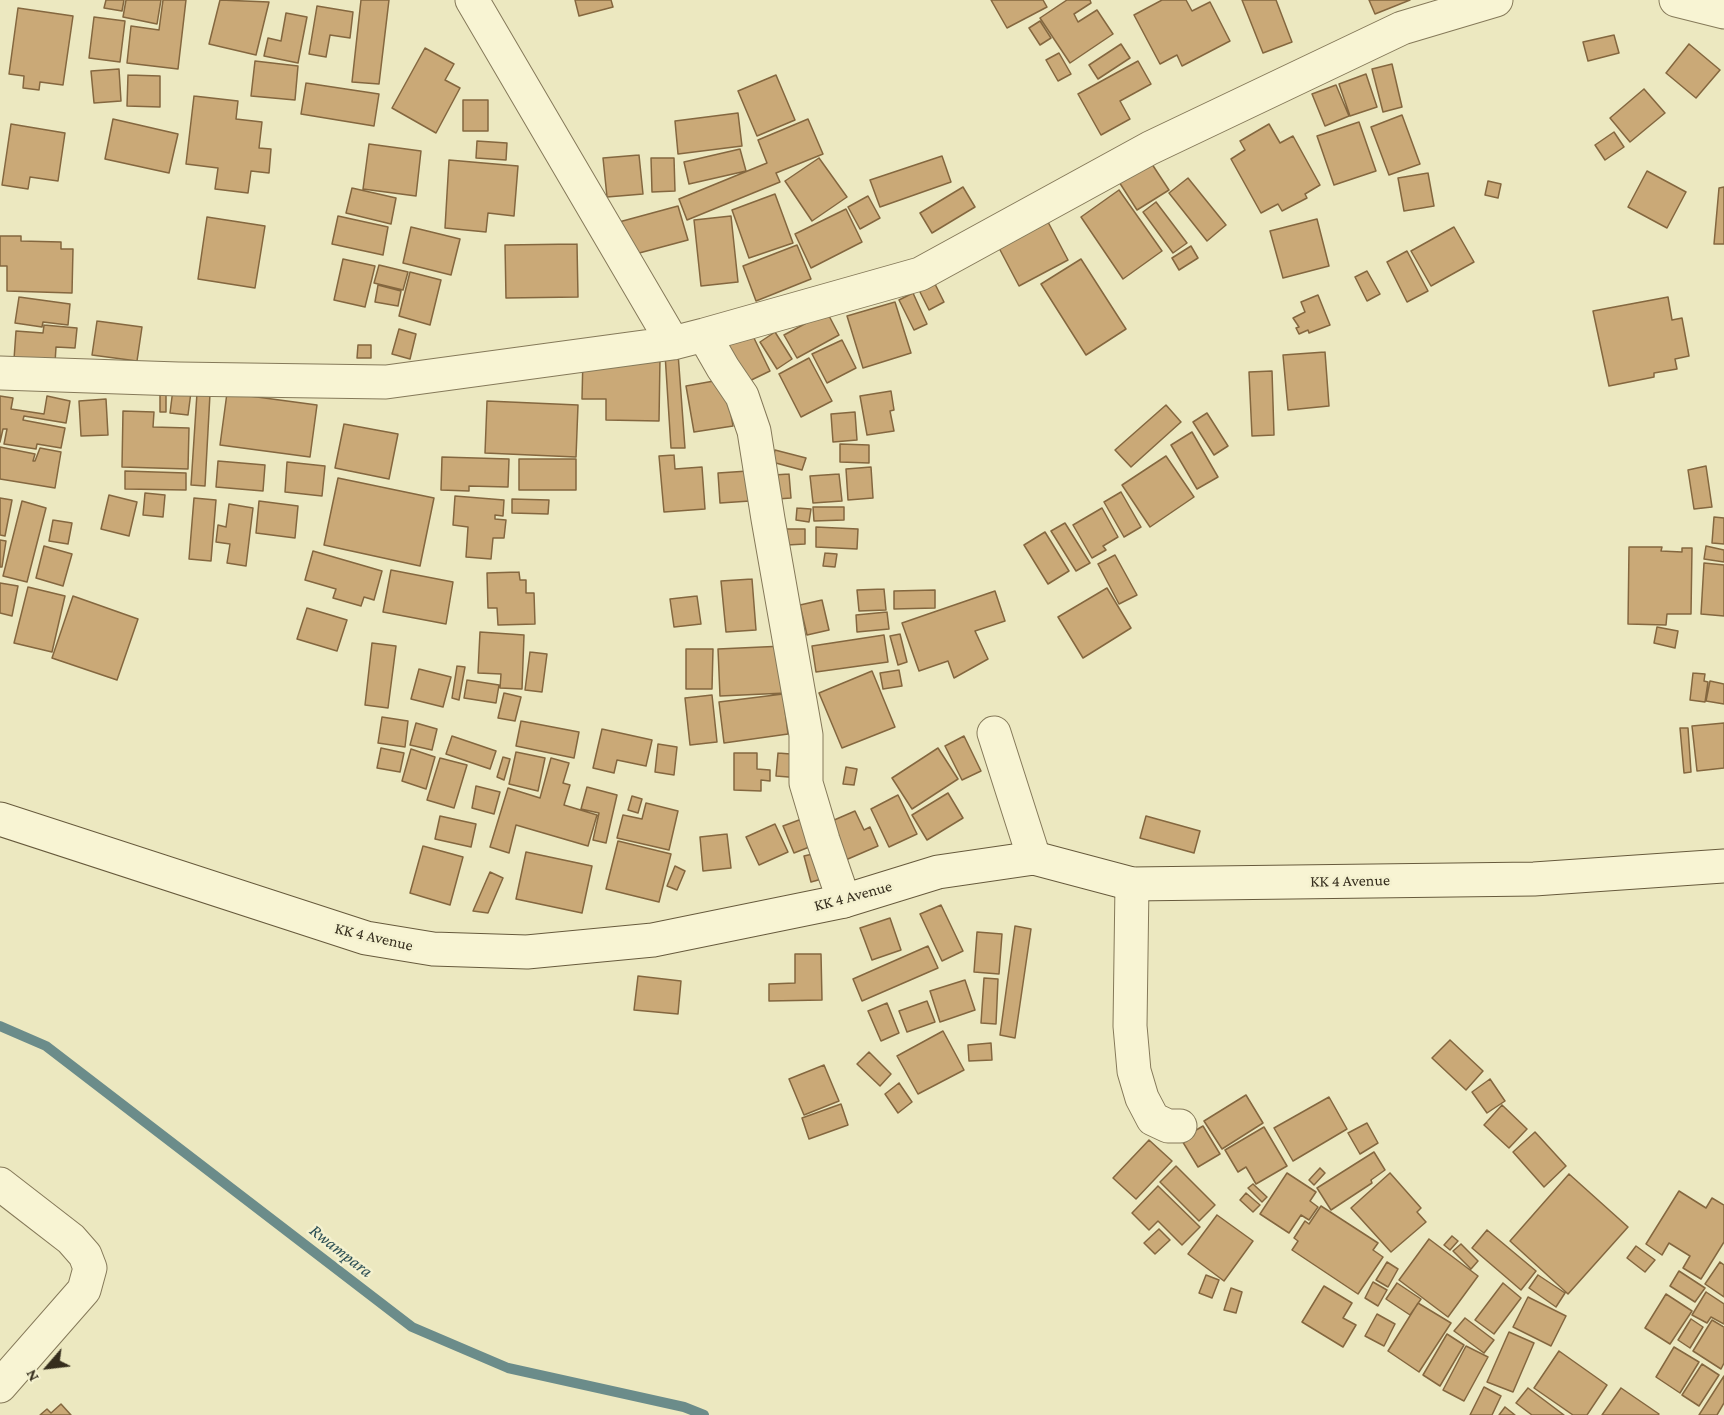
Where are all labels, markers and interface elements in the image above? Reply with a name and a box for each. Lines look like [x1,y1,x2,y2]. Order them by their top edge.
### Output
street label: KK 4 Avenue [1310,871,1390,891]
street label: KK 4 Avenue [812,876,894,916]
street label: KK 4 Avenue [333,919,415,955]
water label: Rwampara [305,1220,377,1282]
north arrow [18,1337,78,1397]
text: N [22,1367,42,1384]

